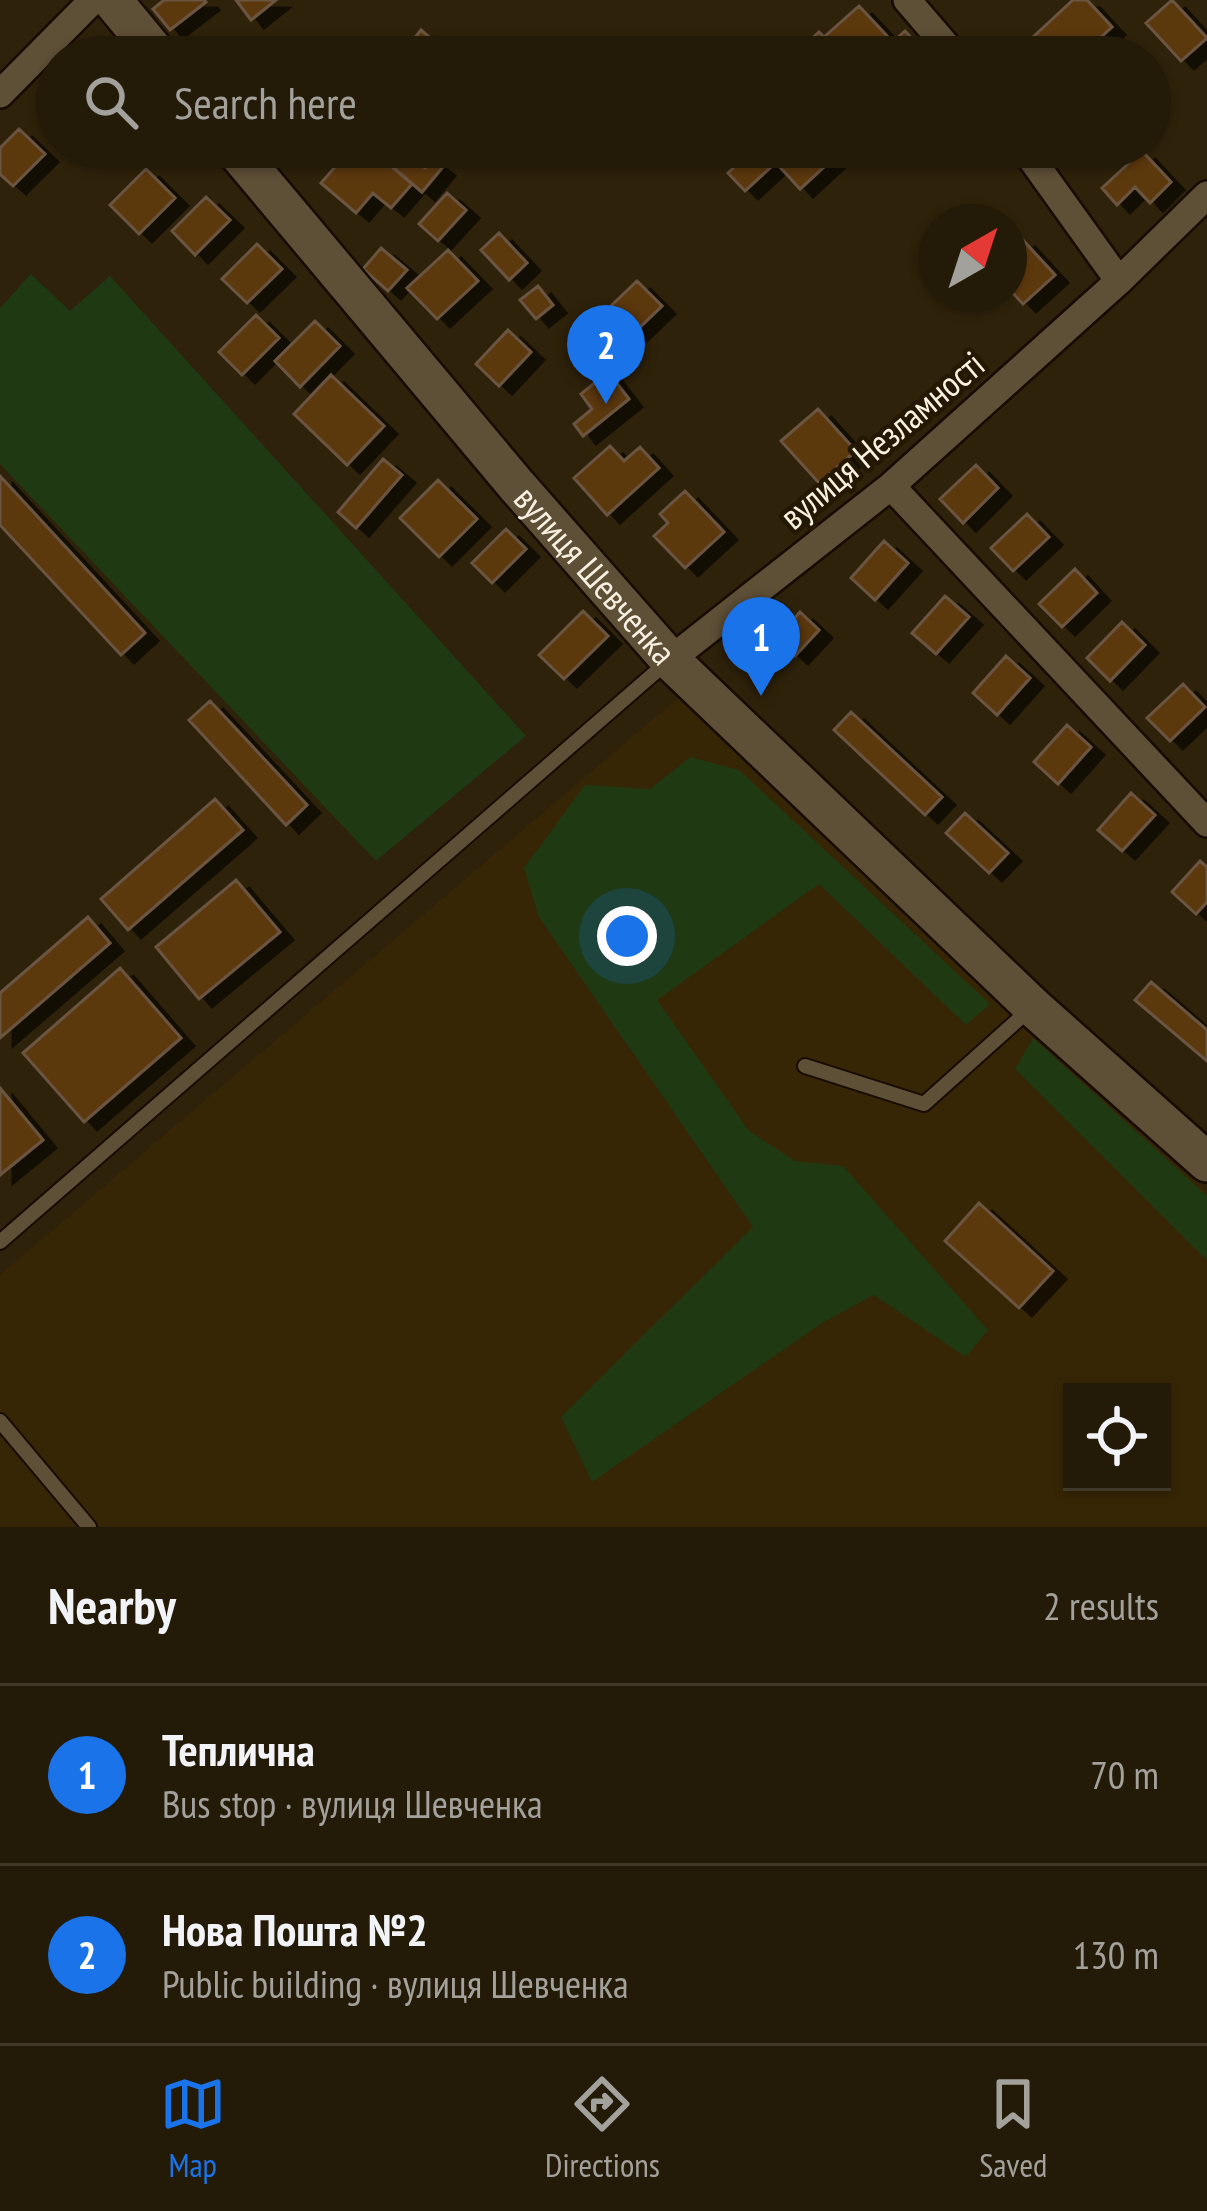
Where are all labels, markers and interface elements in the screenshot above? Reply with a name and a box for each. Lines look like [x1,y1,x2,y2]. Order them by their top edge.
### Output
search box [36,36,1171,168]
icon: search [78,69,144,135]
text: Search here [174,73,357,131]
north arrow [919,204,1027,312]
pin: 2 [567,305,645,404]
street label: вулиця Незламності [770,340,994,539]
street label: вулиця Шевченка [504,476,687,674]
pin: 1 [722,597,800,696]
your location [597,906,657,966]
map controls [1063,1383,1171,1491]
button: locate [1063,1383,1171,1491]
text: Nearby [48,1572,176,1638]
text: 2 results [1043,1580,1159,1631]
text: Теплична [162,1720,315,1778]
text: 1 [78,1749,96,1800]
text: 70 m [1090,1749,1159,1800]
text: Bus stop · вулиця Шевченка [162,1778,543,1829]
text: Нова Пошта №2 [162,1900,428,1958]
text: 2 [78,1929,96,1980]
text: 130 m [1073,1929,1159,1980]
text: Public building · вулиця Шевченка [162,1958,629,2009]
tab: Map [160,2071,226,2186]
tab: Directions [545,2071,660,2186]
tab: Saved [979,2071,1047,2186]

